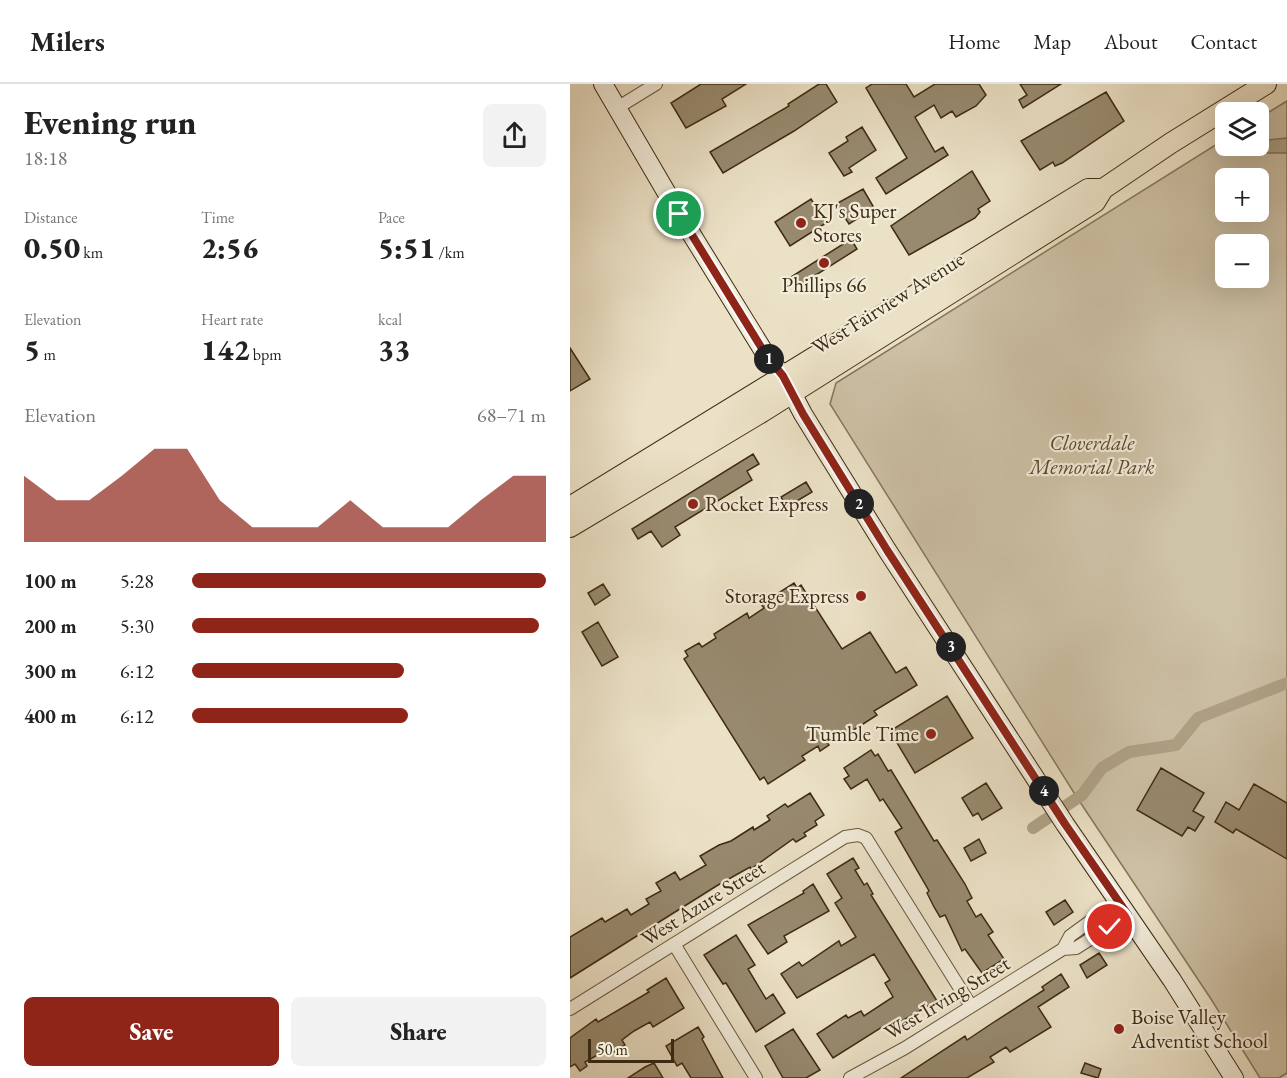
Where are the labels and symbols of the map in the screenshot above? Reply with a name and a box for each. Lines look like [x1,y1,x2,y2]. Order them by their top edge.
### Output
pin [653,188,704,239]
place label: KJ's Super Stores [813,197,897,248]
marker: KJ's Super Stores [794,216,808,230]
street label: West Fairview Avenue [806,245,969,360]
marker: Phillips 66 [817,256,831,270]
place label: Phillips 66 [782,271,866,298]
pin: 1 [754,344,784,374]
park label: Cloverdale Memorial Park [1027,429,1155,480]
pin: 2 [844,489,874,519]
place label: Rocket Express [705,490,829,517]
marker: Rocket Express [686,497,700,511]
place label: Storage Express [725,582,849,609]
marker: Storage Express [854,589,868,603]
pin: 3 [936,632,966,662]
place label: Tumble Time [806,720,919,747]
marker: Tumble Time [924,727,938,741]
pin: 4 [1029,776,1059,806]
street label: West Azure Street [636,853,770,952]
pin [1084,901,1135,952]
street label: West Irving Street [879,949,1015,1046]
place label: Boise Valley Adventist School [1130,1003,1268,1054]
marker: Boise Valley Adventist School [1112,1022,1126,1036]
scale bar [588,1036,674,1064]

